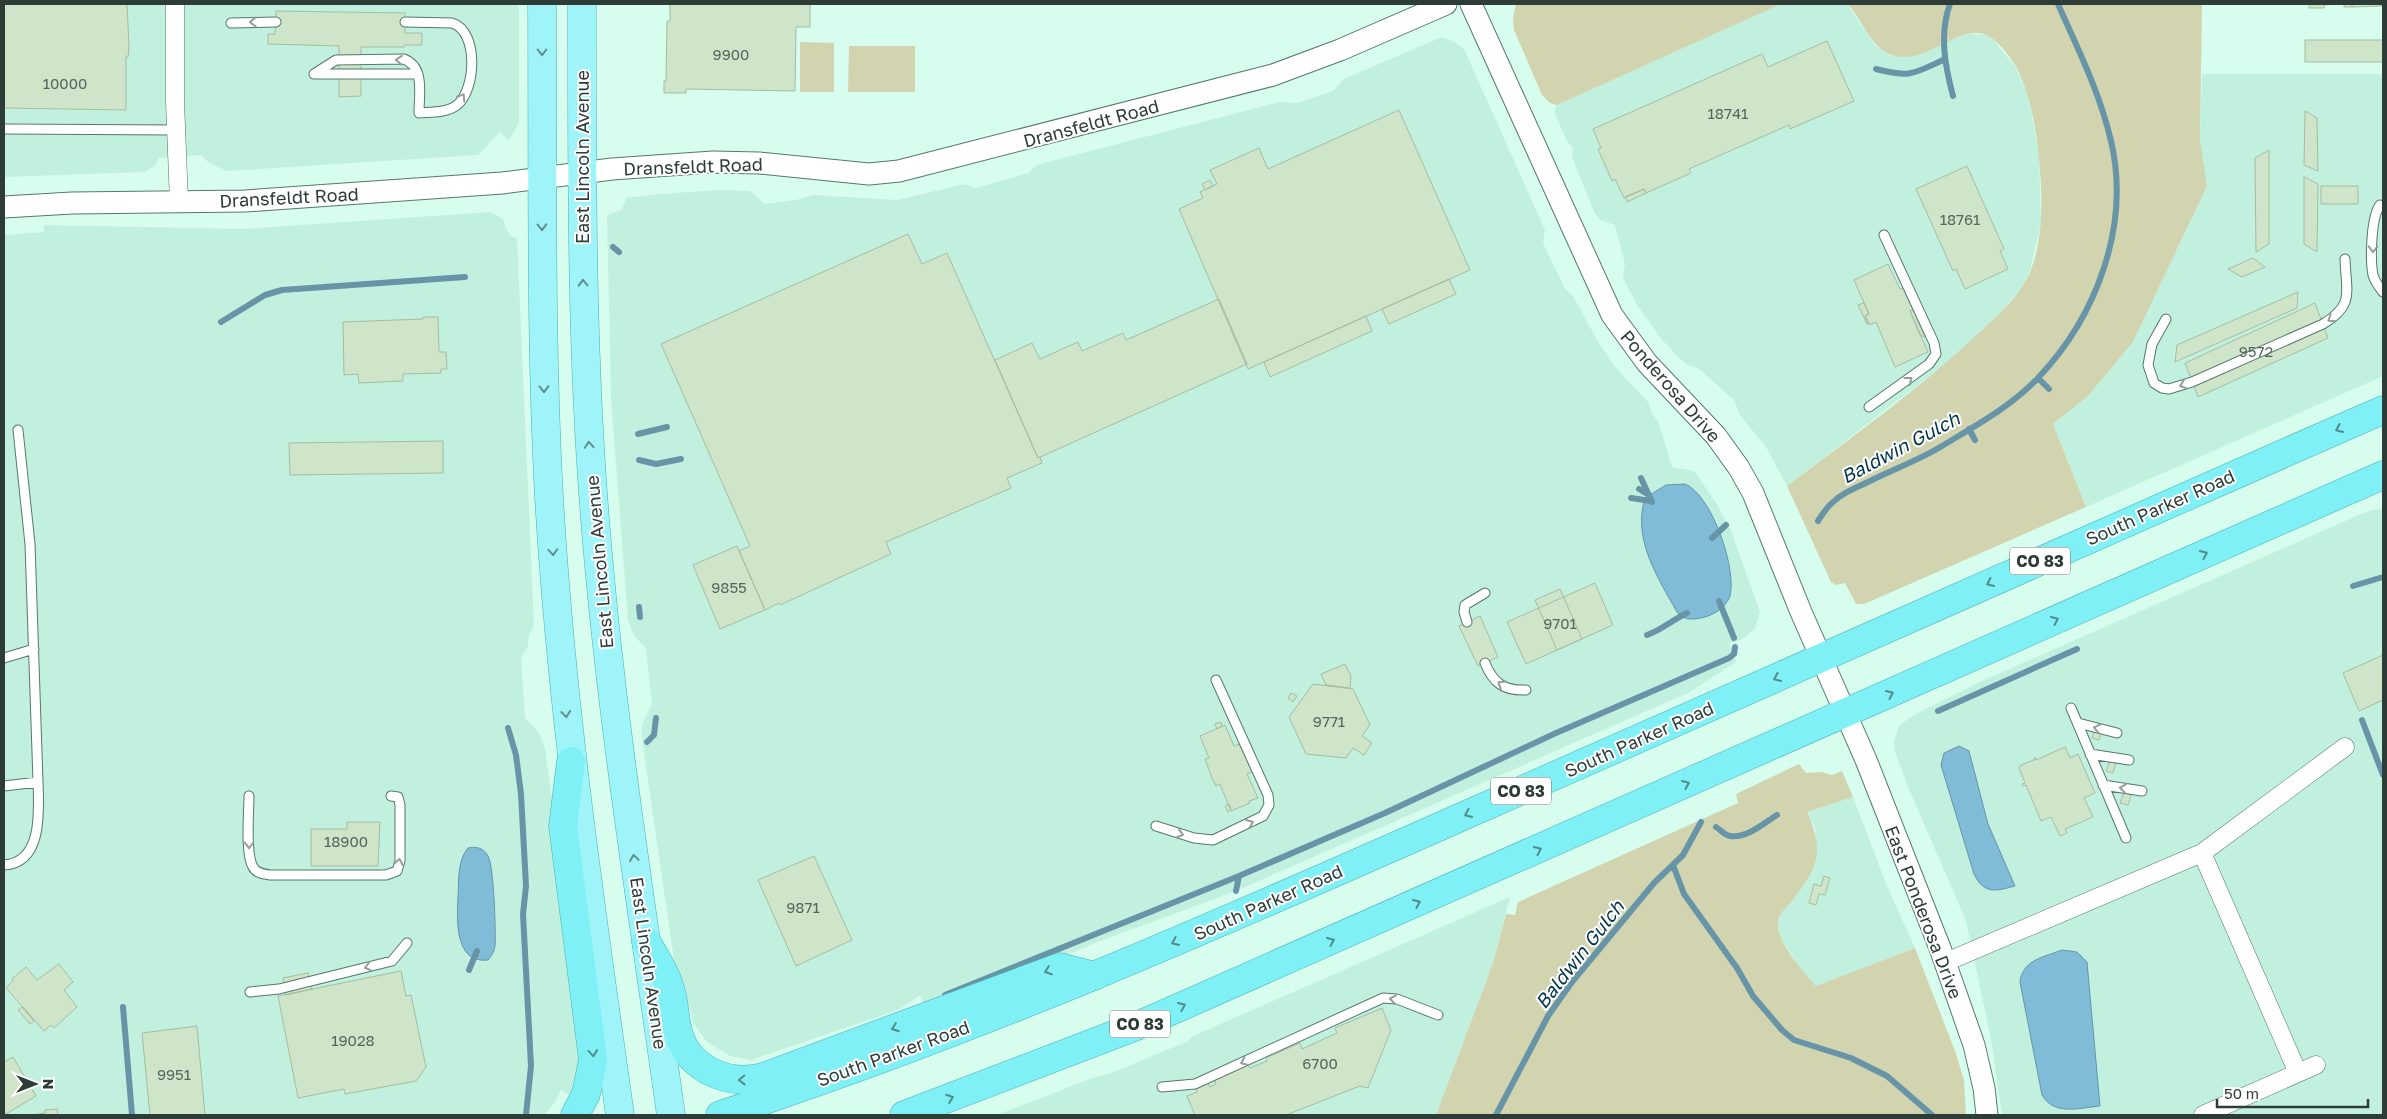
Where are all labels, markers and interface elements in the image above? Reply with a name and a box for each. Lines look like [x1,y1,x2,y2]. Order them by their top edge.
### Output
one-way arrow [249,17,257,27]
house number: 9900 [713,45,749,63]
one-way arrow [537,49,547,57]
one-way arrow [394,55,402,66]
street label: East Lincoln Avenue [571,70,593,244]
house number: 10000 [43,74,87,92]
one-way arrow [456,94,465,103]
street label: Dransfeldt Road [1021,94,1161,152]
house number: 18741 [1708,104,1748,122]
street label: Dransfeldt Road [623,153,763,179]
street label: Dransfeldt Road [219,182,359,212]
house number: 18761 [1940,210,1980,228]
one-way arrow [537,224,547,231]
one-way arrow [2368,246,2378,253]
one-way arrow [578,279,588,286]
one-way arrow [2327,313,2337,322]
street label: Ponderosa Drive [1616,325,1726,447]
house number: 9572 [2239,342,2273,360]
one-way arrow [1903,377,1912,385]
one-way arrow [2179,379,2187,389]
one-way arrow [539,386,550,394]
water label: Baldwin Gulch [1837,406,1964,488]
one-way arrow [2335,423,2344,434]
one-way arrow [584,441,595,449]
street label: South Parker Road [2082,464,2238,550]
street label: East Lincoln Avenue [580,474,618,650]
one-way arrow [547,548,558,556]
road number: CO 83 [2010,548,2070,574]
one-way arrow [2199,550,2208,561]
one-way arrow [1986,576,1995,587]
house number: 9855 [711,578,747,596]
house number: 9701 [1543,614,1577,632]
one-way arrow [2050,616,2059,627]
one-way arrow [1773,672,1782,683]
one-way arrow [1497,680,1506,690]
one-way arrow [1885,689,1894,700]
street label: South Parker Road [1561,696,1717,782]
one-way arrow [560,710,571,718]
house number: 9771 [1313,712,1345,730]
one-way arrow [2093,723,2102,734]
road number: CO 83 [1491,778,1551,804]
one-way arrow [1681,780,1690,791]
one-way arrow [2118,783,2126,794]
one-way arrow [1464,808,1473,818]
one-way arrow [1245,819,1254,830]
street label: East Ponderosa Drive [1881,822,1967,1002]
one-way arrow [1175,828,1184,838]
house number: 18900 [324,832,368,850]
one-way arrow [244,841,254,849]
one-way arrow [1533,846,1542,856]
one-way arrow [630,854,640,862]
one-way arrow [393,857,403,866]
street label: South Parker Road [1190,859,1346,945]
street label: East Lincoln Avenue [626,875,672,1051]
water label: Baldwin Gulch [1530,894,1629,1013]
house number: 9871 [786,898,820,916]
one-way arrow [1412,898,1421,909]
one-way arrow [1171,936,1180,947]
one-way arrow [1326,936,1335,947]
one-way arrow [363,961,372,972]
one-way arrow [1044,965,1053,975]
one-way arrow [1388,994,1396,1005]
one-way arrow [1177,1001,1186,1012]
road number: CO 83 [1110,1011,1170,1038]
street label: South Parker Road [814,1015,972,1091]
one-way arrow [892,1022,900,1032]
house number: 19028 [331,1031,375,1049]
one-way arrow [587,1049,598,1057]
house number: 6700 [1302,1054,1338,1072]
one-way arrow [1240,1055,1249,1066]
north arrow [10,1059,60,1109]
house number: 9951 [157,1065,191,1083]
one-way arrow [738,1075,746,1085]
scale bar [2217,1076,2368,1108]
text: N [40,1079,57,1089]
text: 50 m [2224,1084,2259,1102]
one-way arrow [945,1094,954,1104]

